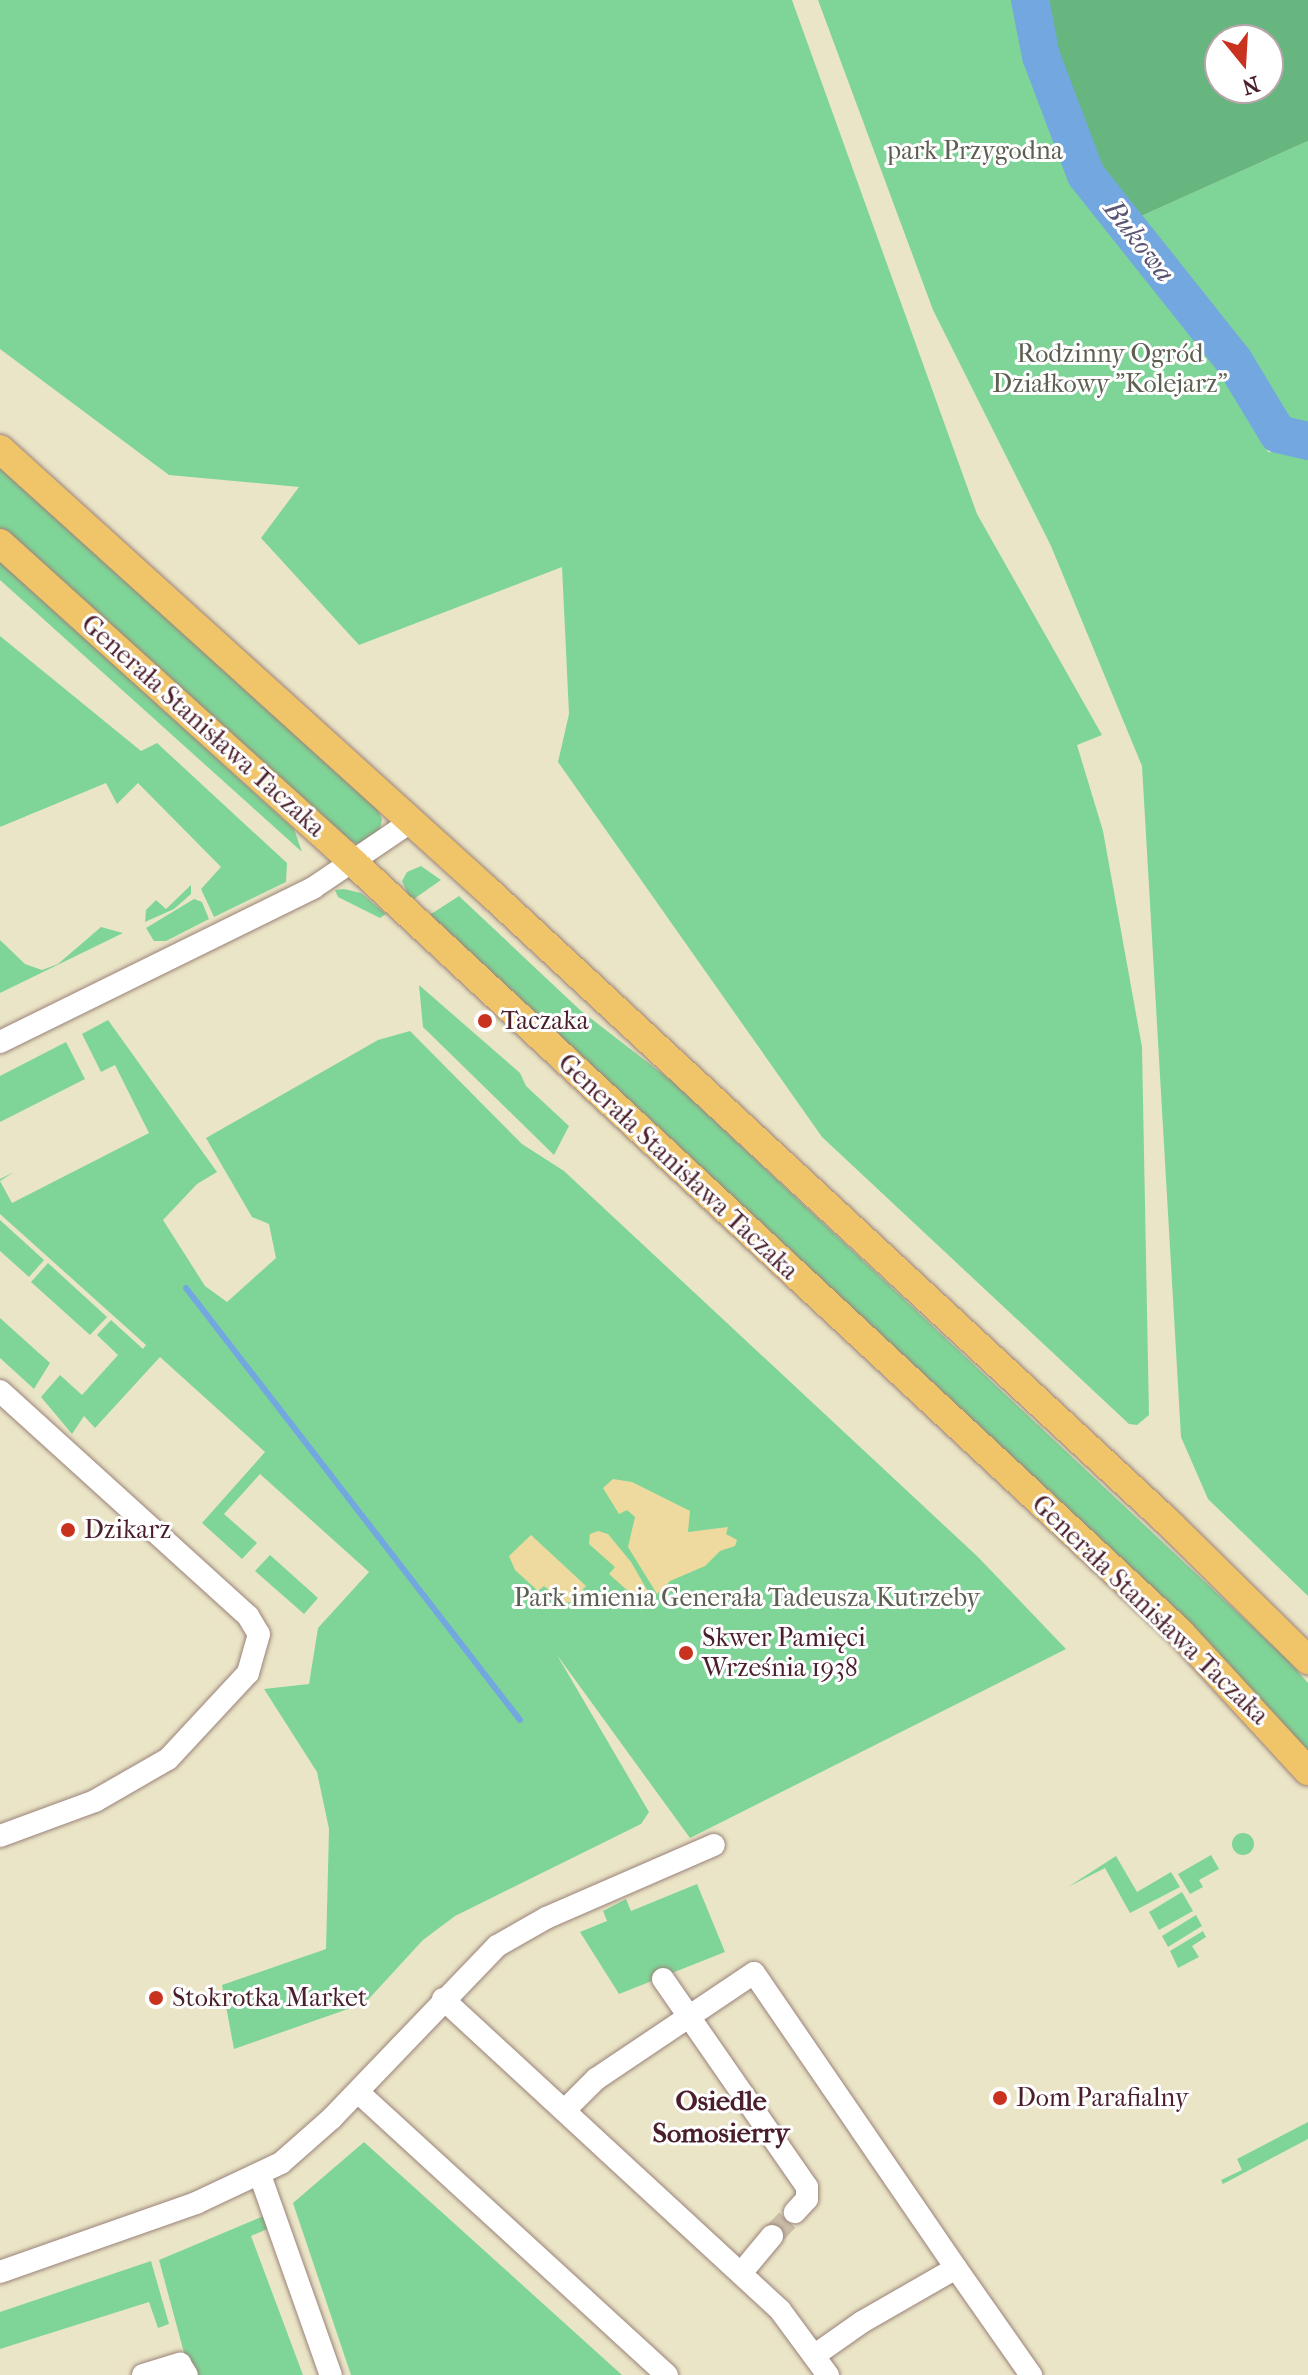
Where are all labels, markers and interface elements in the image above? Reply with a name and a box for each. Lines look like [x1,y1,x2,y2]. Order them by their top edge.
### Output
north arrow [1204,24,1284,104]
text: N [1239,70,1263,100]
park label: park Przygodna [887,135,1063,167]
water label: Bukowa [1096,193,1182,289]
park label: Rodzinny Ogród Działkowy "Kolejarz" [992,338,1228,400]
street label: Generała Stanisława Taczaka [75,608,331,844]
place label: Taczaka [501,1005,589,1037]
marker: Taczaka [476,1012,494,1030]
street label: Generała Stanisława Taczaka [551,1047,805,1287]
street label: Generała Stanisława Taczaka [1025,1489,1275,1731]
place label: Dzikarz [84,1514,171,1546]
marker: Dzikarz [59,1521,77,1539]
park label: Park imienia Generała Tadeusza Kutrzeby [514,1582,980,1614]
place label: Skwer Pamięci Września 1938 [702,1622,866,1684]
marker: Skwer Pamięci Września 1938 [677,1644,695,1662]
place label: Stokrotka Market [172,1982,367,2014]
marker: Stokrotka Market [147,1989,165,2007]
place label: Dom Parafialny [1016,2082,1188,2114]
district label: Osiedle Somosierry [653,2084,789,2150]
marker: Dom Parafialny [991,2089,1009,2107]

